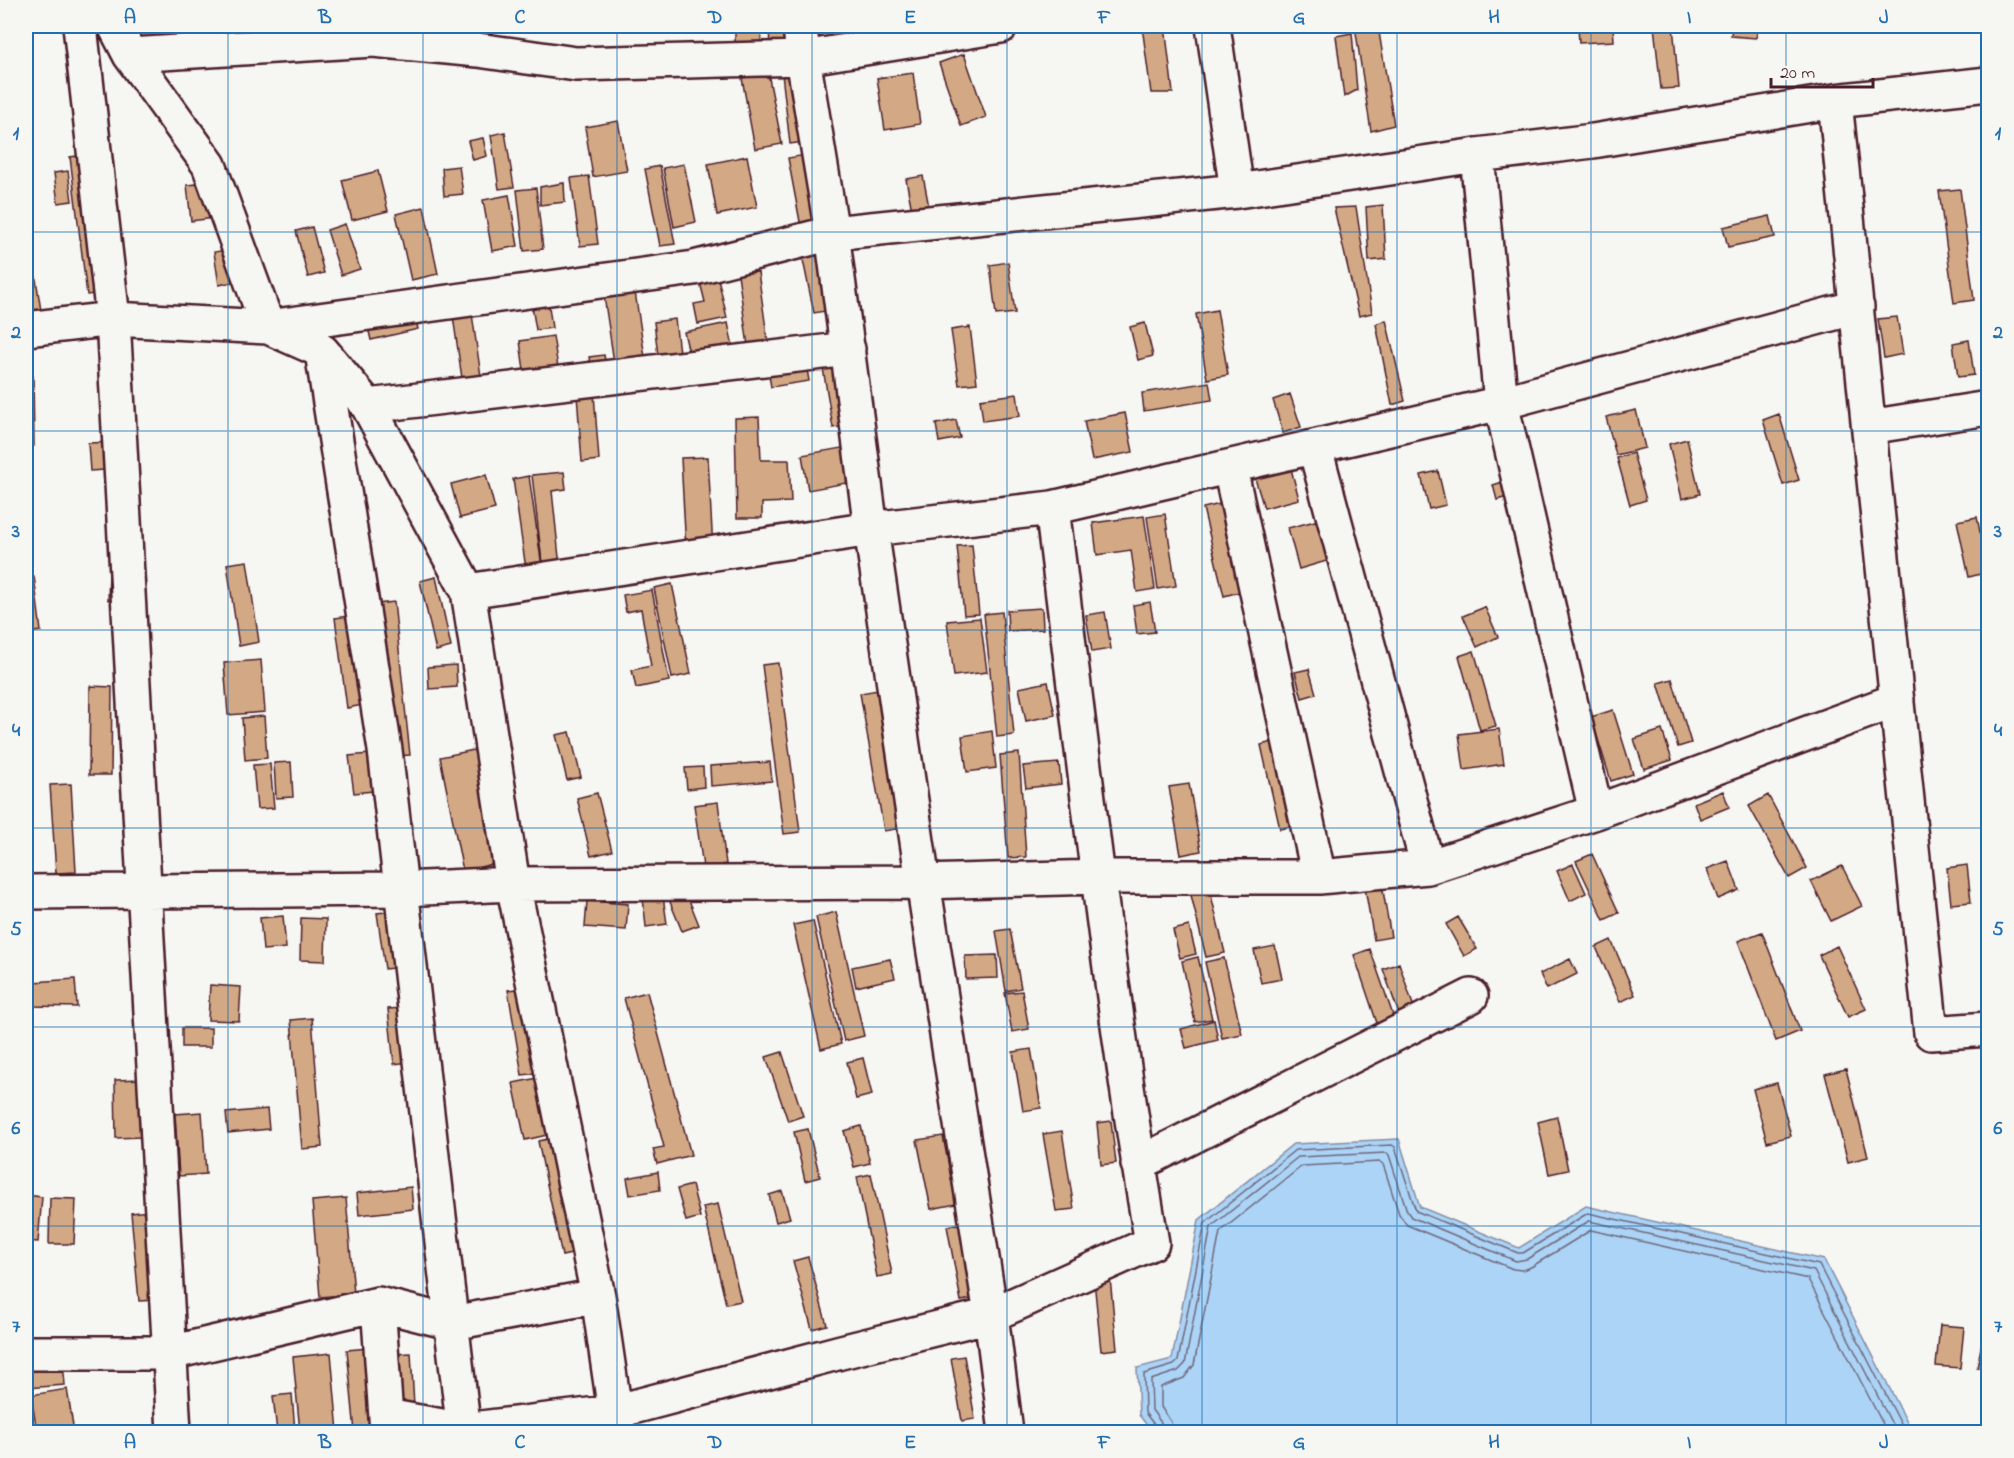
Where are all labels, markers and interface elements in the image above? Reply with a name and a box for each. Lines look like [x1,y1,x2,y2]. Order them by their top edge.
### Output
text: A [124,4,136,33]
text: B [317,4,332,33]
text: C [515,4,526,33]
text: D [707,4,722,33]
text: E [904,4,916,33]
text: F [1097,4,1111,33]
text: G [1293,4,1306,33]
text: H [1488,4,1500,33]
text: I [1687,4,1692,33]
text: J [1879,4,1889,33]
scale bar [1771,51,1873,89]
text: 20 m [1780,61,1815,87]
text: 1 [13,120,20,149]
text: 1 [1995,120,2002,149]
text: 2 [10,319,21,348]
text: 2 [1992,319,2003,348]
text: 3 [11,518,20,547]
text: 3 [1993,518,2002,547]
text: 4 [12,717,21,746]
text: 4 [1994,717,2003,746]
text: 5 [10,916,22,945]
text: 5 [1992,916,2004,945]
text: 6 [12,1115,21,1144]
text: 6 [1994,1115,2003,1144]
text: 7 [12,1313,21,1342]
text: 7 [1994,1313,2003,1342]
text: A [124,1429,136,1458]
text: B [317,1429,332,1458]
text: C [515,1429,526,1458]
text: D [707,1429,722,1458]
text: E [904,1429,916,1458]
text: F [1097,1429,1111,1458]
text: G [1293,1429,1306,1458]
text: H [1488,1429,1500,1458]
text: I [1687,1429,1692,1458]
text: J [1879,1429,1889,1458]

